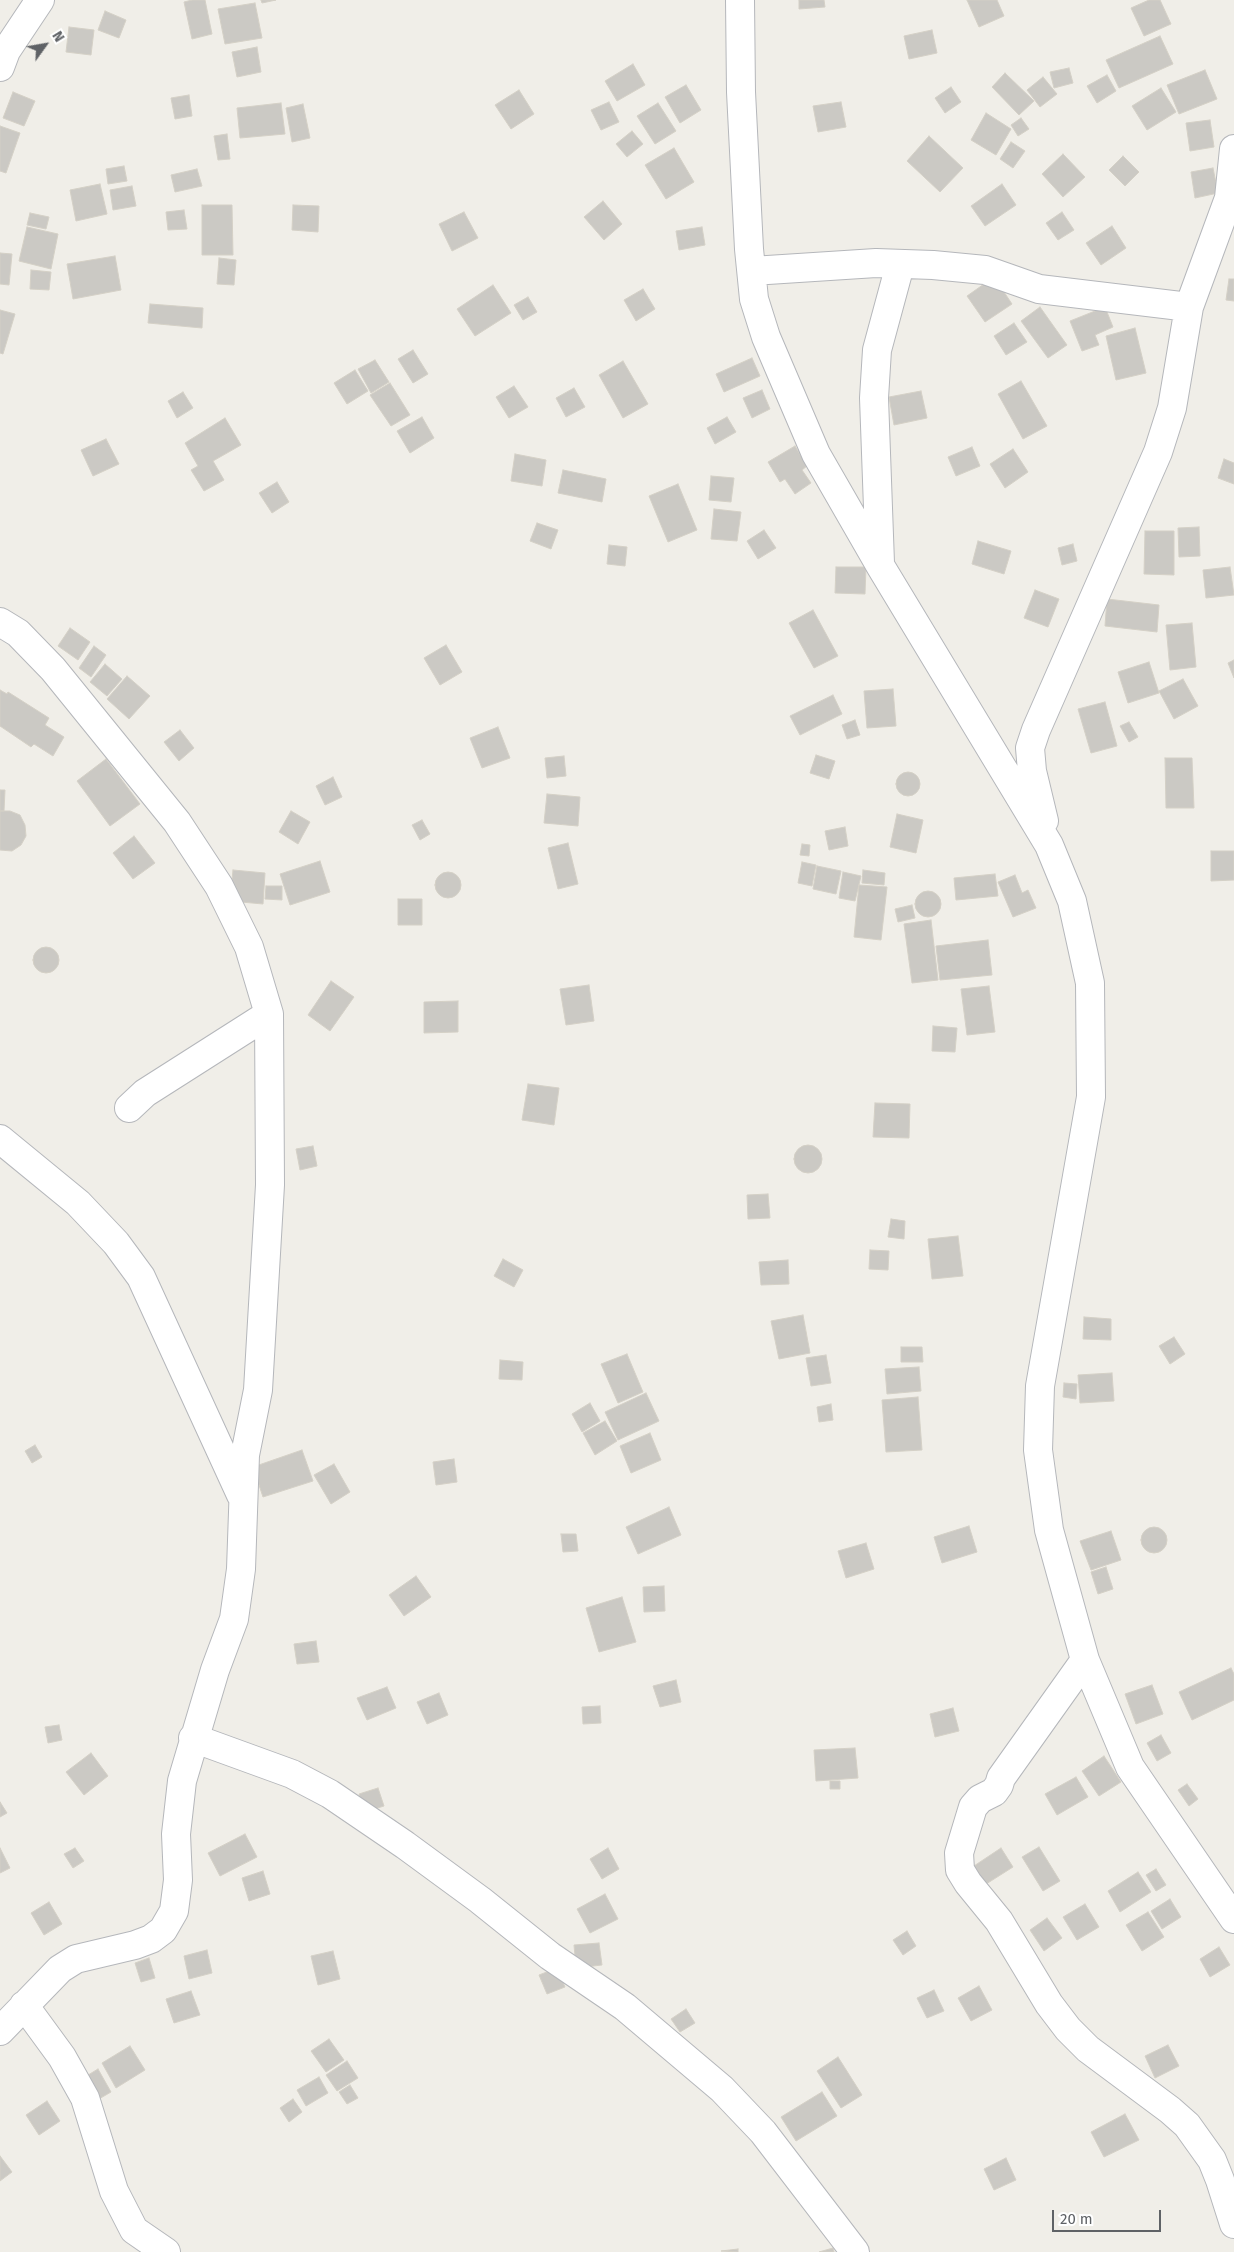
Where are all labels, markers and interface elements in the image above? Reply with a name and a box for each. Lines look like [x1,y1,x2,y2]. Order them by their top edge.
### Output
north arrow [20,20,70,70]
text: N [48,28,68,45]
scale bar [1054,2200,1163,2232]
text: 20 m [1060,2210,1093,2228]

